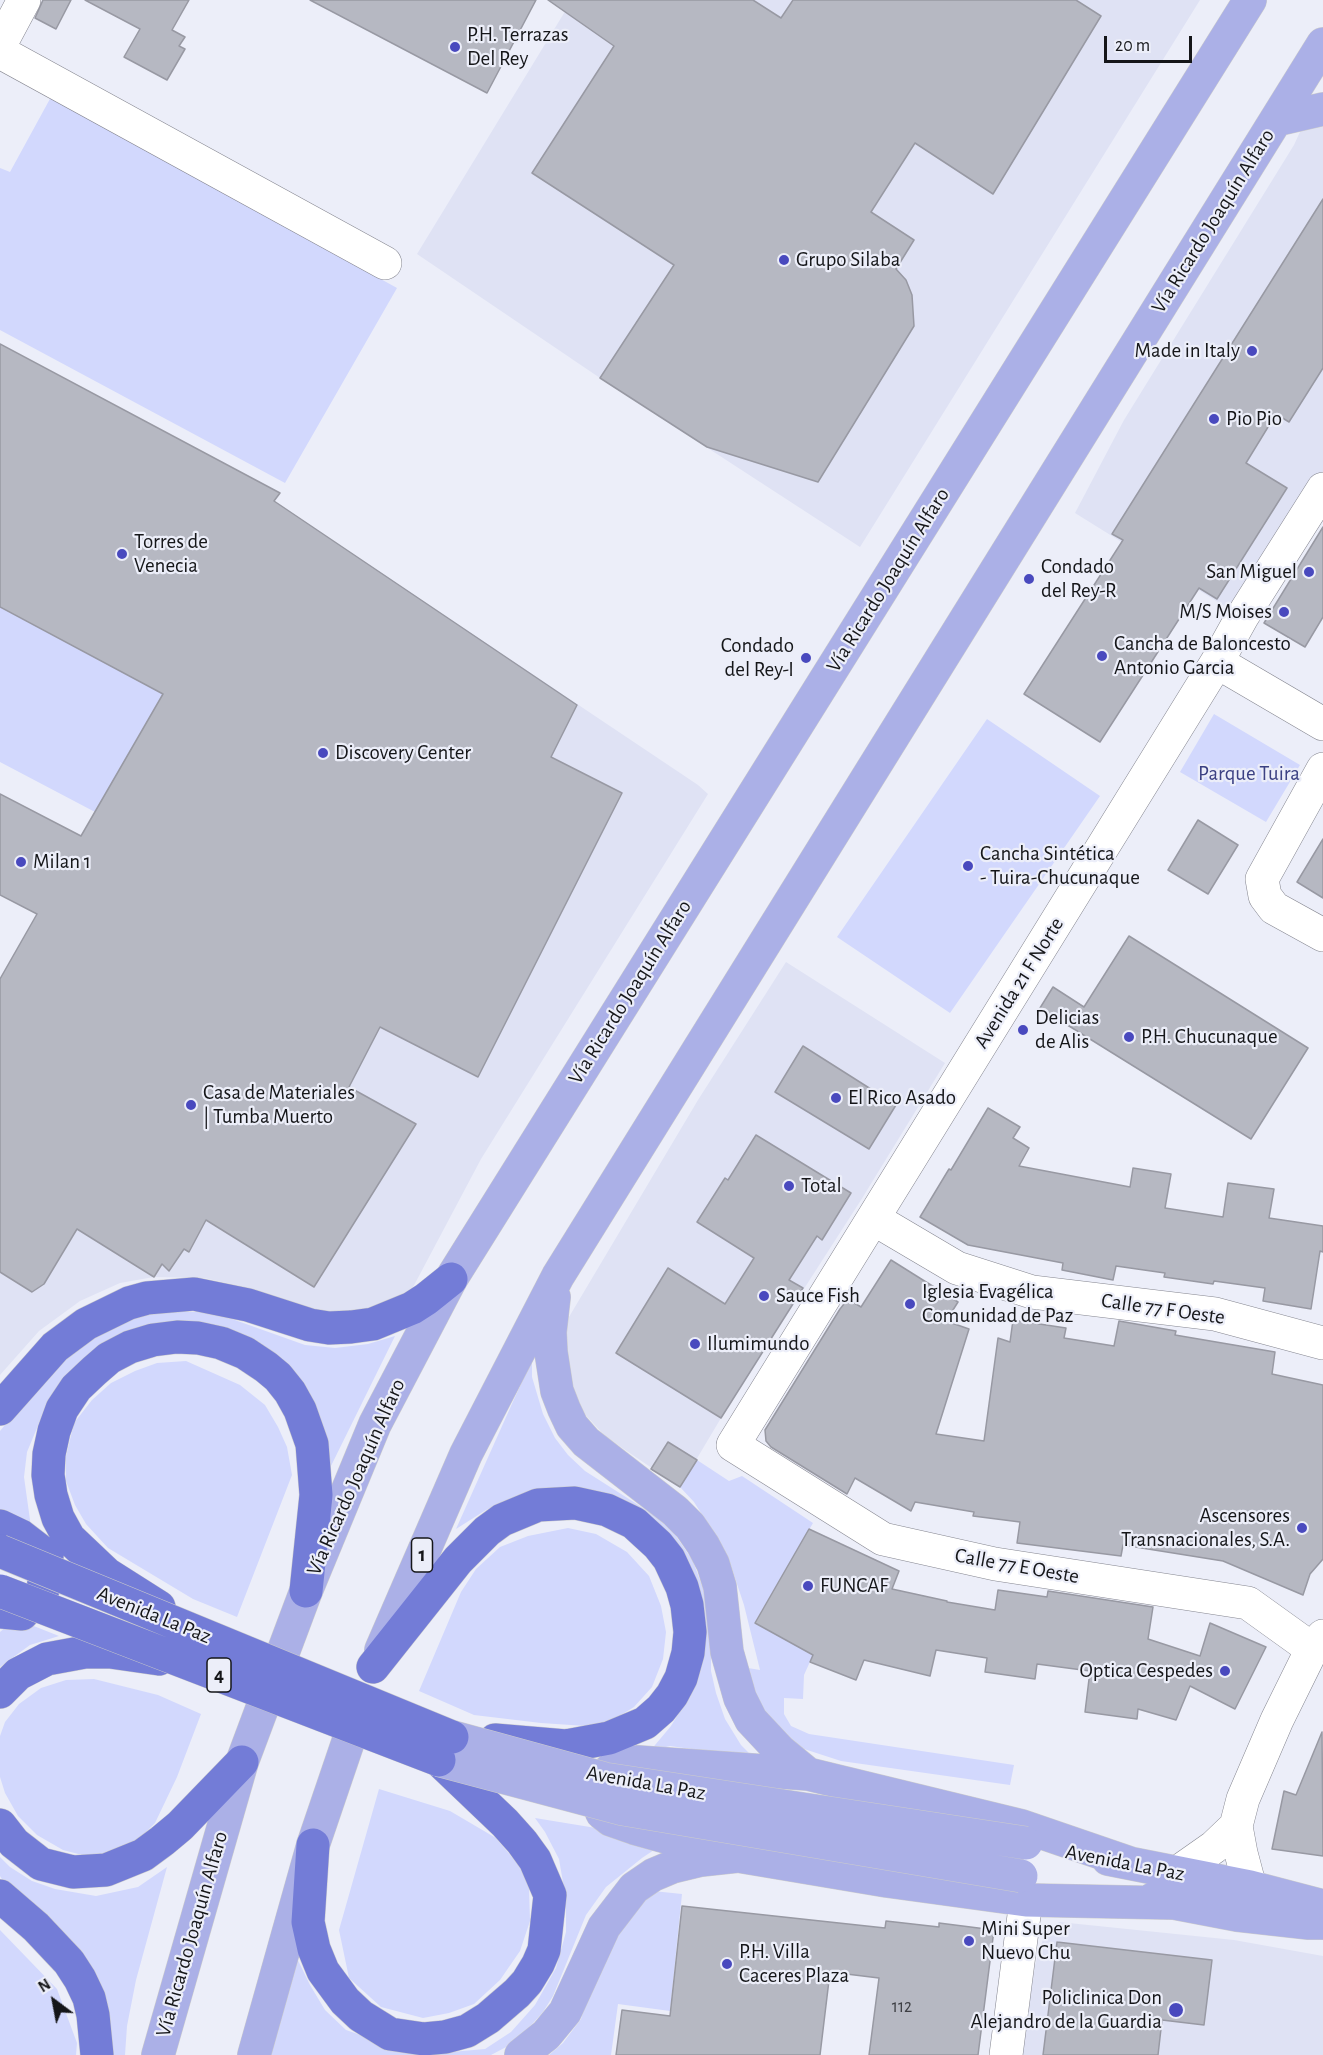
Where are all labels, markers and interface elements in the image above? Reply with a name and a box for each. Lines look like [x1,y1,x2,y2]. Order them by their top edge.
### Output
place label: P.H. Terrazas Del Rey [467,22,569,72]
scale bar [1107,24,1196,62]
text: 20 m [1115,37,1150,55]
marker: P.H. Terrazas Del Rey [448,40,462,54]
street label: Vía Ricardo Joaquín Alfaro [1146,124,1280,318]
place label: Grupo Silaba [796,247,901,273]
marker: Grupo Silaba [777,253,791,267]
place label: Made in Italy [1135,338,1240,364]
marker: Made in Italy [1245,344,1259,358]
place label: Pio Pio [1226,406,1282,432]
marker: Pio Pio [1207,412,1221,426]
street label: Vía Ricardo Joaquín Alfaro [821,483,955,677]
place label: Torres de Venecia [134,529,208,579]
marker: Torres de Venecia [115,547,129,561]
place label: Condado del Rey-R [1041,554,1117,604]
place label: San Miguel [1206,559,1297,585]
marker: San Miguel [1302,565,1316,579]
marker: Condado del Rey-R [1022,572,1036,586]
place label: M/S Moises [1179,599,1272,625]
marker: M/S Moises [1277,605,1291,619]
place label: Cancha de Baloncesto Antonio Garcia [1114,631,1291,681]
place label: Condado del Rey-I [721,633,794,683]
marker: Cancha de Baloncesto Antonio Garcia [1095,649,1109,663]
marker: Condado del Rey-I [799,651,813,665]
place label: Discovery Center [335,740,471,766]
marker: Discovery Center [316,746,330,760]
park label: Parque Tuira [1198,761,1300,787]
place label: Cancha Sintética - Tuira-Chucunaque [980,841,1140,891]
place label: Milan 1 [33,849,91,875]
marker: Milan 1 [14,855,28,869]
marker: Cancha Sintética - Tuira-Chucunaque [961,859,975,873]
street label: Vía Ricardo Joaquín Alfaro [563,895,697,1089]
street label: Avenida 21 F Norte [969,913,1069,1053]
place label: Delicias de Alis [1035,1005,1099,1055]
marker: Delicias de Alis [1016,1023,1030,1037]
place label: P.H. Chucunaque [1141,1024,1278,1050]
marker: P.H. Chucunaque [1122,1030,1136,1044]
place label: Casa de Materiales | Tumba Muerto [203,1080,355,1130]
place label: El Rico Asado [848,1085,956,1111]
marker: El Rico Asado [829,1091,843,1105]
marker: Casa de Materiales | Tumba Muerto [184,1098,198,1112]
place label: Total [801,1173,842,1199]
marker: Total [782,1179,796,1193]
place label: Iglesia Evagélica Comunidad de Paz [922,1279,1073,1329]
place label: Sauce Fish [776,1283,860,1309]
street label: Calle 77 F Oeste [1100,1288,1226,1330]
marker: Sauce Fish [757,1289,771,1303]
marker: Iglesia Evagélica Comunidad de Paz [903,1297,917,1311]
place label: Ilumimundo [707,1331,809,1357]
marker: Ilumimundo [688,1337,702,1351]
street label: Vía Ricardo Joaquín Alfaro [301,1375,411,1579]
place label: Ascensores Transnacionales, S.A. [1121,1503,1290,1553]
marker: Ascensores Transnacionales, S.A. [1295,1521,1309,1535]
road number: 1 [412,1538,432,1572]
street label: Calle 77 E Oeste [953,1543,1081,1589]
place label: FUNCAF [820,1573,888,1599]
marker: FUNCAF [801,1579,815,1593]
street label: Avenida La Paz [93,1581,215,1649]
road number: 4 [207,1658,231,1692]
place label: Optica Cespedes [1080,1658,1213,1684]
marker: Optica Cespedes [1218,1664,1232,1678]
street label: Avenida La Paz [584,1760,708,1806]
street label: Vía Ricardo Joaquín Alfaro [151,1828,233,2040]
street label: Avenida La Paz [1063,1839,1187,1887]
place label: Mini Super Nuevo Chu [981,1916,1070,1966]
marker: Mini Super Nuevo Chu [962,1934,976,1948]
place label: P.H. Villa Caceres Plaza [739,1939,849,1989]
marker: P.H. Villa Caceres Plaza [720,1957,734,1971]
north arrow [24,1971,84,2031]
text: N [36,1976,53,1995]
place label: Policlinica Don Alejandro de la Guardia [971,1985,1162,2035]
house number: 112 [892,1996,912,2018]
marker: Policlinica Don Alejandro de la Guardia [1167,2001,1185,2019]

